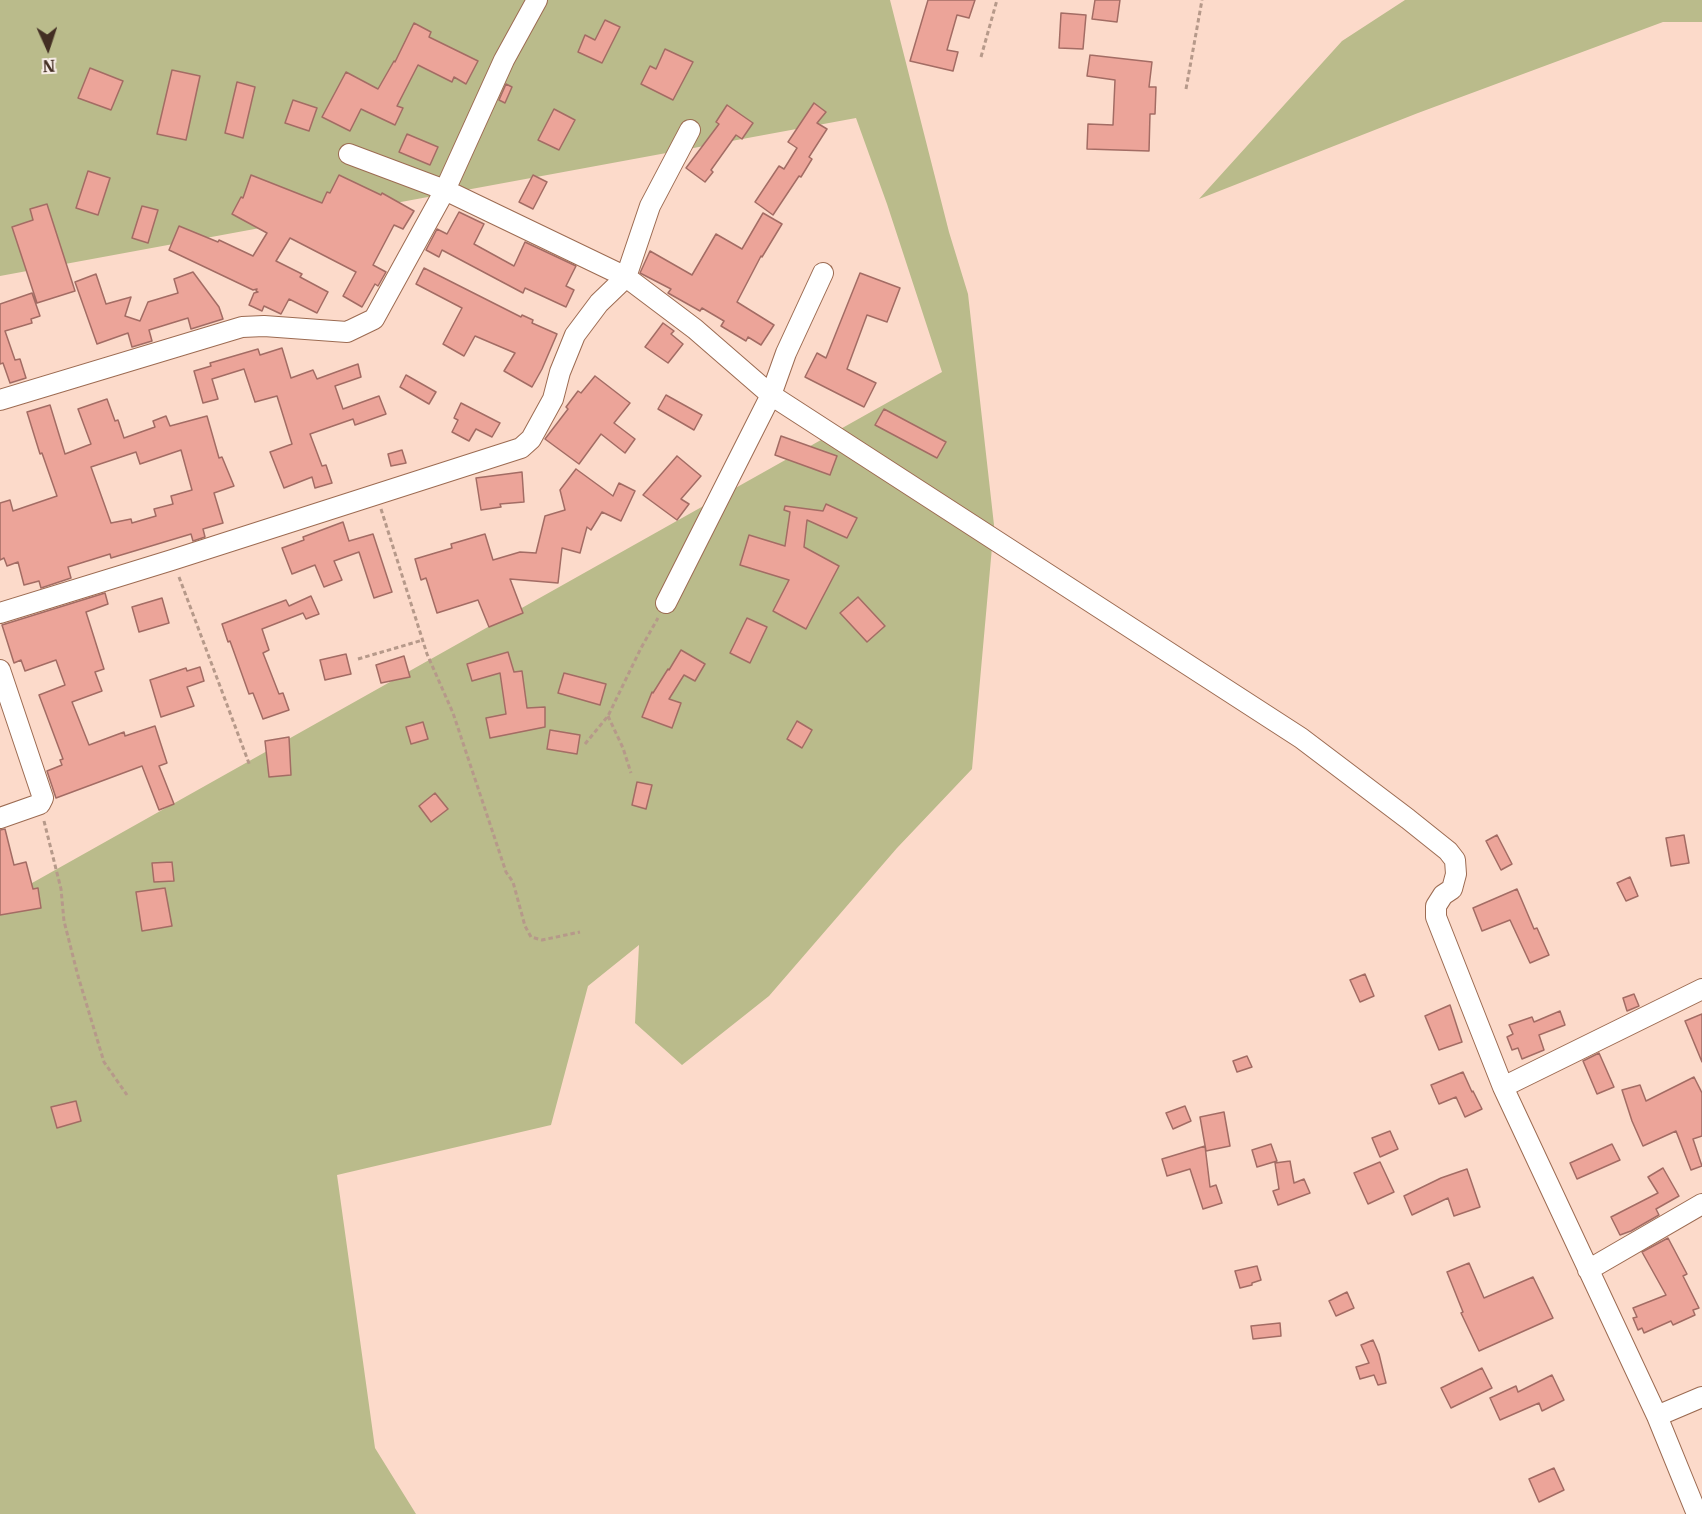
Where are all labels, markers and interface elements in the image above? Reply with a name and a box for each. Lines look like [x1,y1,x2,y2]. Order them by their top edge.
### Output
north arrow [18,18,78,78]
text: N [42,56,56,76]

